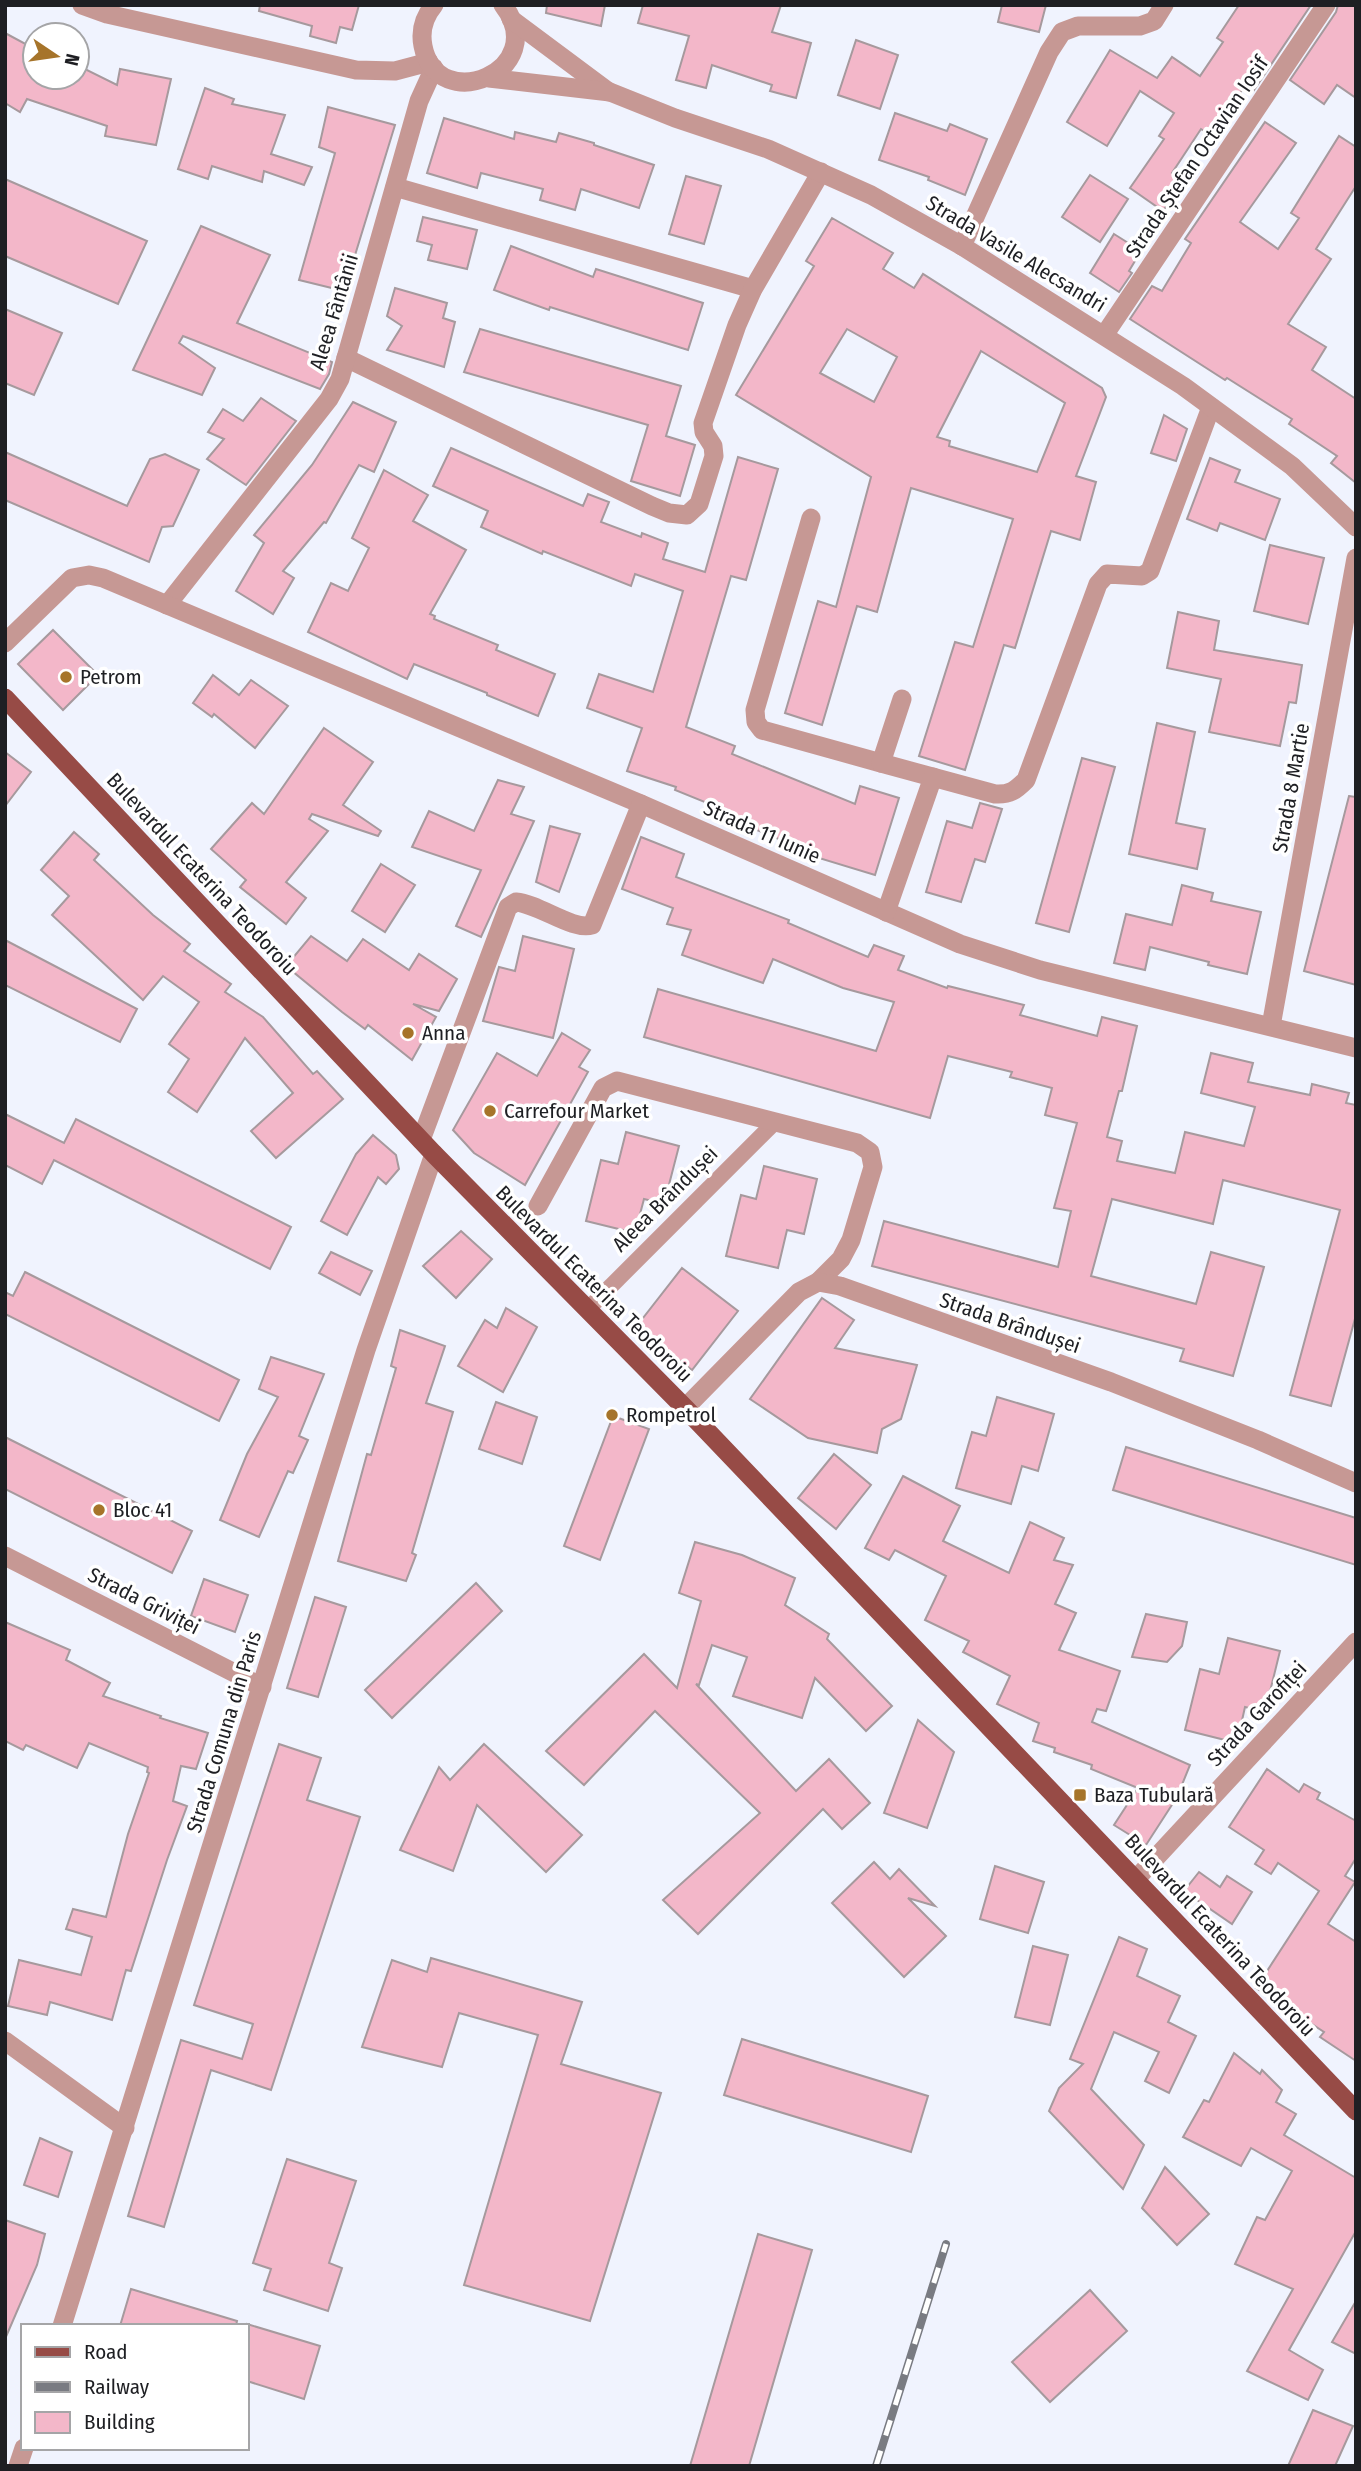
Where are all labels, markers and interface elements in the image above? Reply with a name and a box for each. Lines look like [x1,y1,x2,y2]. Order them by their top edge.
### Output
north arrow [21,21,91,91]
street label: Strada Ștefan Octavian Iosif [1120,50,1275,263]
text: N [60,52,85,68]
street label: Strada Vasile Alecsandri [921,190,1111,318]
street label: Aleea Fântânii [304,251,364,373]
place label: Petrom [80,664,142,690]
marker: Petrom [58,669,74,685]
street label: Strada 8 Martie [1267,721,1315,855]
street label: Bulevardul Ecaterina Teodoroiu [101,767,303,981]
street label: Strada 11 Iunie [700,795,824,869]
place label: Anna [422,1020,465,1046]
marker: Anna [400,1025,416,1041]
place label: Carrefour Market [504,1098,649,1124]
marker: Carrefour Market [482,1103,498,1119]
street label: Aleea Brândușei [607,1141,723,1257]
street label: Bulevardul Ecaterina Teodoroiu [490,1180,698,1388]
street label: Strada Brândușei [936,1287,1084,1359]
place label: Rompetrol [626,1402,717,1428]
marker: Rompetrol [604,1407,620,1423]
place label: Bloc 41 [113,1497,172,1523]
marker: Bloc 41 [91,1502,107,1518]
street label: Strada Griviței [84,1562,204,1640]
street label: Strada Comuna din Paris [181,1628,267,1836]
street label: Strada Garofiței [1202,1656,1312,1772]
place label: Baza Tubulară [1094,1782,1214,1808]
marker: Baza Tubulară [1072,1787,1088,1803]
street label: Bulevardul Ecaterina Teodoroiu [1119,1828,1321,2042]
legend [21,2324,248,2450]
text: Road [84,2339,128,2365]
text: Railway [84,2374,150,2400]
text: Building [84,2409,155,2435]

